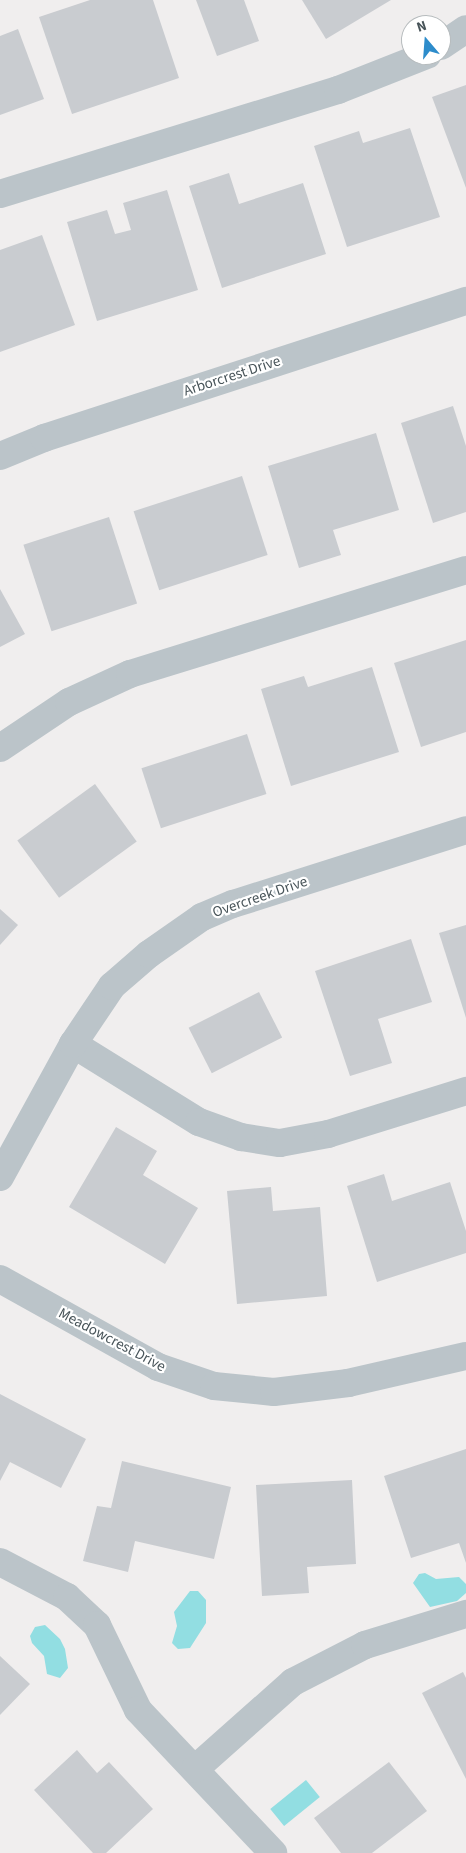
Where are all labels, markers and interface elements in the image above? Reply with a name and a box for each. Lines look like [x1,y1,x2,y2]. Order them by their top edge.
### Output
north arrow [401,15,451,65]
text: N [414,16,429,38]
street label: Arborcrest Drive [181,352,283,400]
street label: Overcreek Drive [210,872,310,922]
street label: Meadowcrest Drive [55,1304,169,1376]

